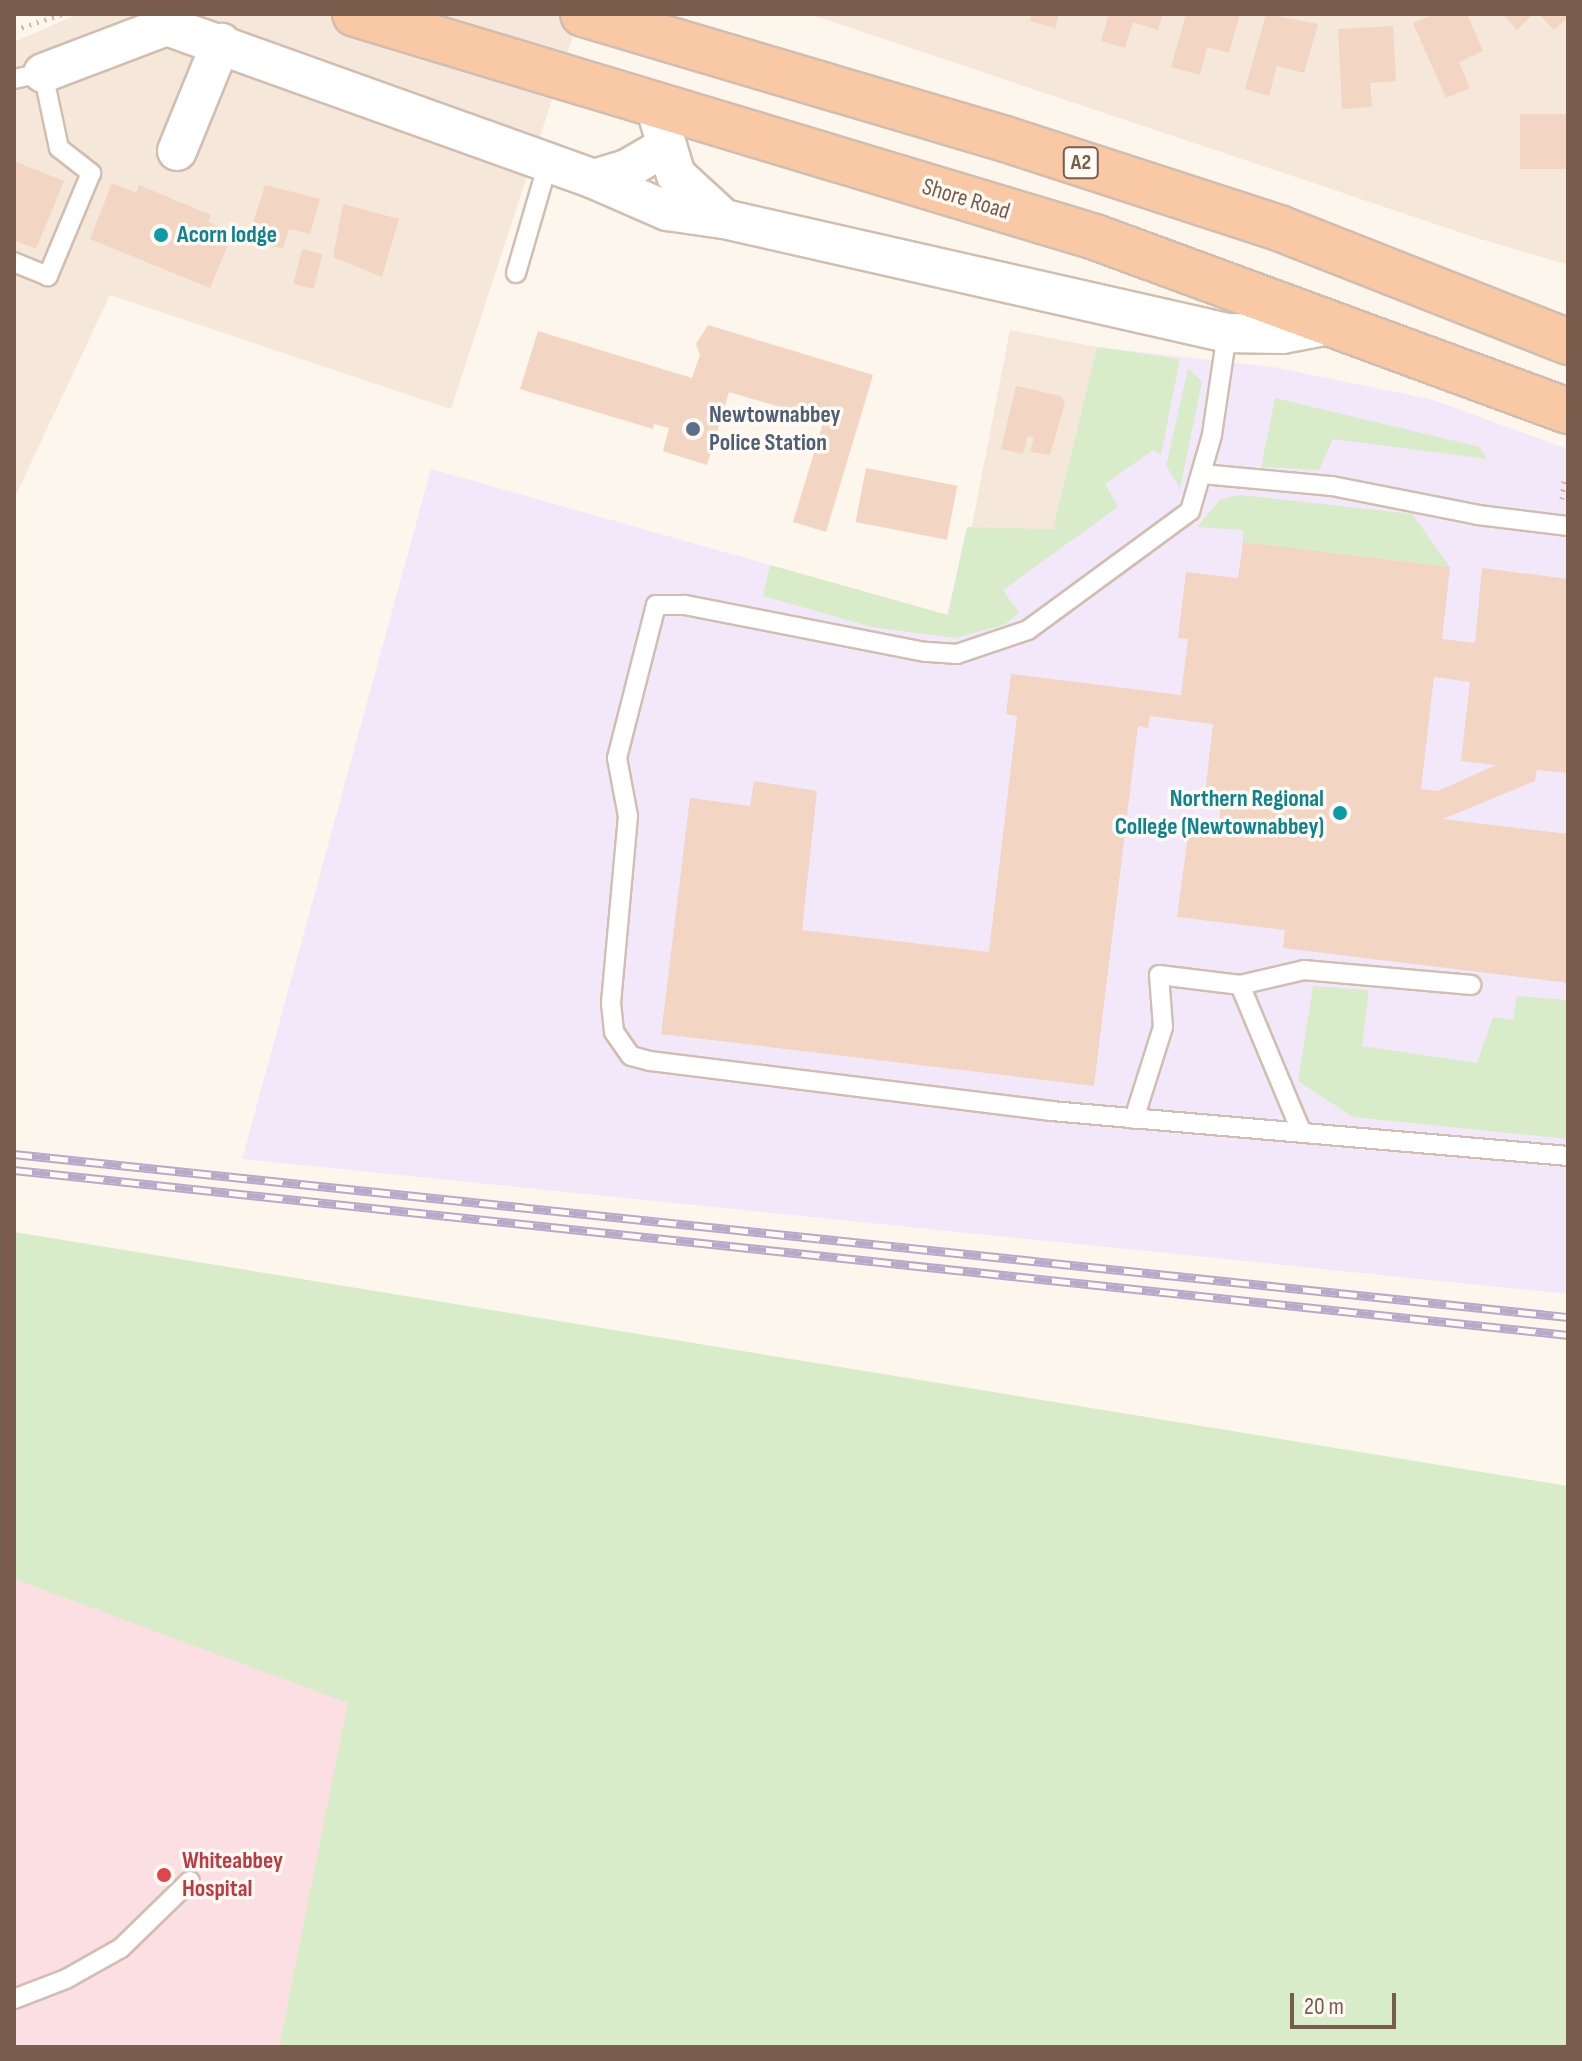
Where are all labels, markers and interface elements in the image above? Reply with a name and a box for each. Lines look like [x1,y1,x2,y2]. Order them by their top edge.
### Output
road number: A2 [1061,145,1101,181]
street label: Shore Road [919,172,1013,226]
place label: Acorn lodge [177,221,277,249]
marker: Acorn lodge [152,226,170,244]
place label: Newtownabbey Police Station [709,401,841,457]
marker: Newtownabbey Police Station [684,420,702,438]
place label: Northern Regional College (Newtownabbey) [1115,785,1324,841]
marker: Northern Regional College (Newtownabbey) [1331,804,1349,822]
place label: Whiteabbey Hospital [182,1847,283,1903]
marker: Whiteabbey Hospital [153,1864,175,1886]
scale bar [1294,1977,1400,2027]
text: 20 m [1304,1992,1344,2021]

